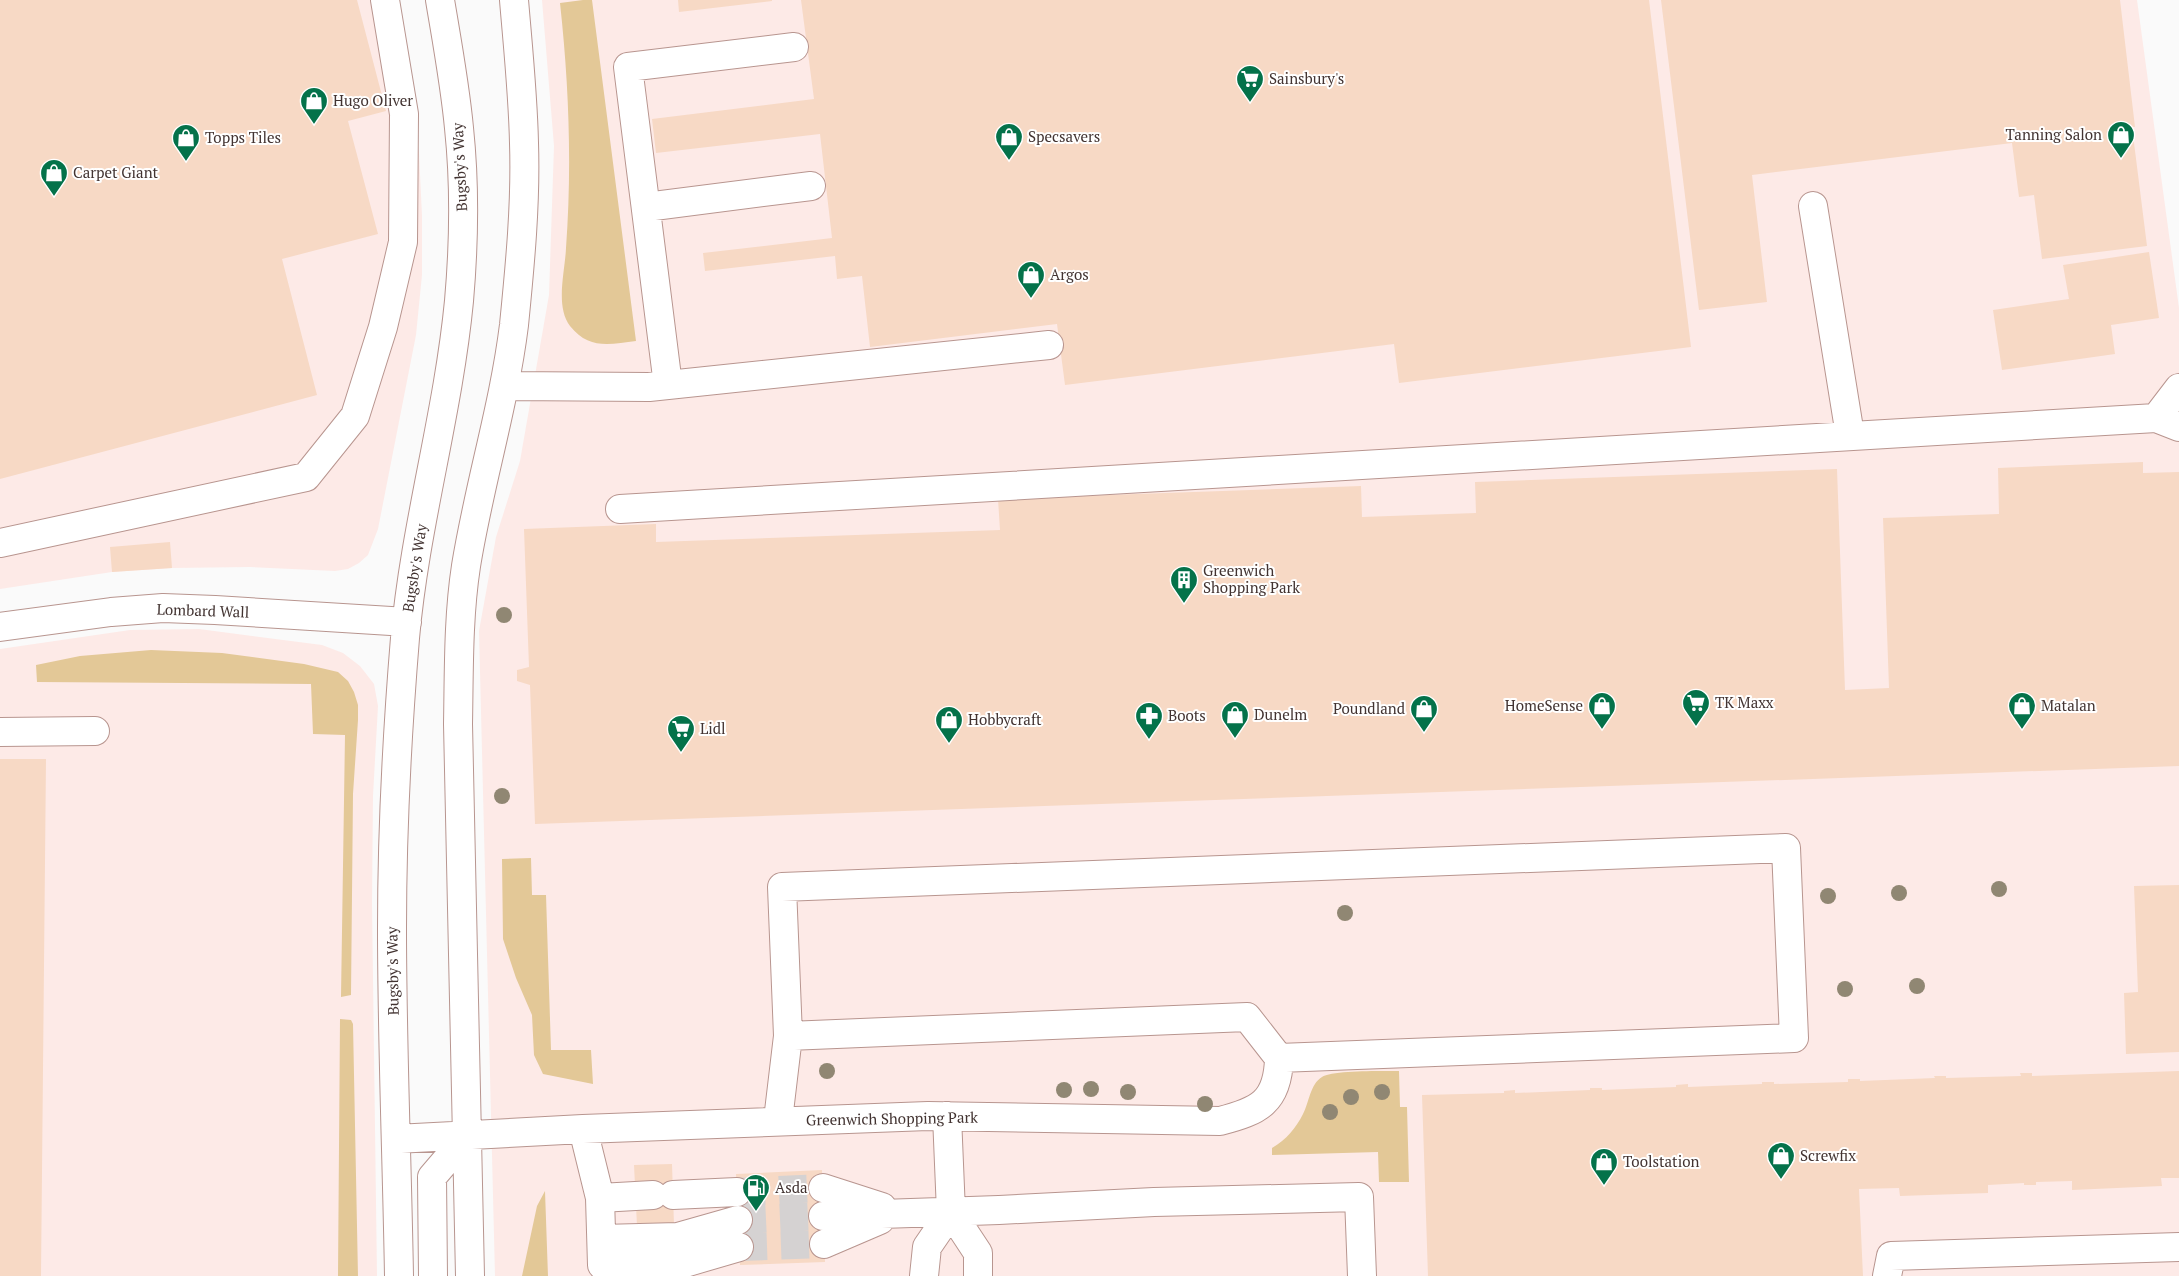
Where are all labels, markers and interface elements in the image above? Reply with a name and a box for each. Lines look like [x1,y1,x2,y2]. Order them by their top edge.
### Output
supermarket icon: Sainsbury's [1235,64,1265,103]
place label: Sainsbury's [1269,68,1344,88]
shop icon: Hugo Oliver [299,86,329,125]
place label: Hugo Oliver [333,90,413,110]
shop icon: Tanning Salon [2106,120,2136,159]
street label: Bugsby's Way [447,122,471,212]
shop icon: Specsavers [994,122,1024,161]
shop icon: Topps Tiles [171,123,201,162]
place label: Tanning Salon [2005,124,2102,144]
place label: Specsavers [1028,126,1100,146]
place label: Topps Tiles [205,127,281,147]
shop icon: Carpet Giant [39,158,69,197]
place label: Carpet Giant [73,162,159,182]
shop icon: Argos [1016,260,1046,299]
place label: Argos [1050,264,1089,284]
street label: Bugsby's Way [397,522,431,613]
place label: Greenwich Shopping Park [1203,560,1300,597]
building icon: Greenwich Shopping Park [1169,565,1199,604]
street label: Lombard Wall [156,598,250,622]
supermarket icon: TK Maxx [1681,688,1711,727]
shop icon: HomeSense [1587,691,1617,730]
shop icon: Matalan [2007,691,2037,730]
place label: TK Maxx [1715,692,1774,712]
shop icon: Poundland [1409,694,1439,733]
place label: HomeSense [1505,695,1583,715]
place label: Matalan [2041,695,2096,715]
place label: Poundland [1333,698,1405,718]
shop icon: Dunelm [1220,700,1250,739]
pharmacy icon: Boots [1134,701,1164,740]
place label: Dunelm [1254,704,1307,724]
shop icon: Hobbycraft [934,705,964,744]
place label: Boots [1168,705,1206,725]
place label: Hobbycraft [968,709,1042,729]
supermarket icon: Lidl [666,714,696,753]
place label: Lidl [700,718,726,738]
street label: Bugsby's Way [381,926,403,1016]
street label: Greenwich Shopping Park [806,1106,978,1129]
shop icon: Screwfix [1766,1141,1796,1180]
place label: Screwfix [1800,1145,1856,1165]
shop icon: Toolstation [1589,1147,1619,1186]
place label: Toolstation [1623,1151,1699,1171]
fuel station icon: Asda [741,1173,771,1212]
place label: Asda [775,1177,808,1197]

